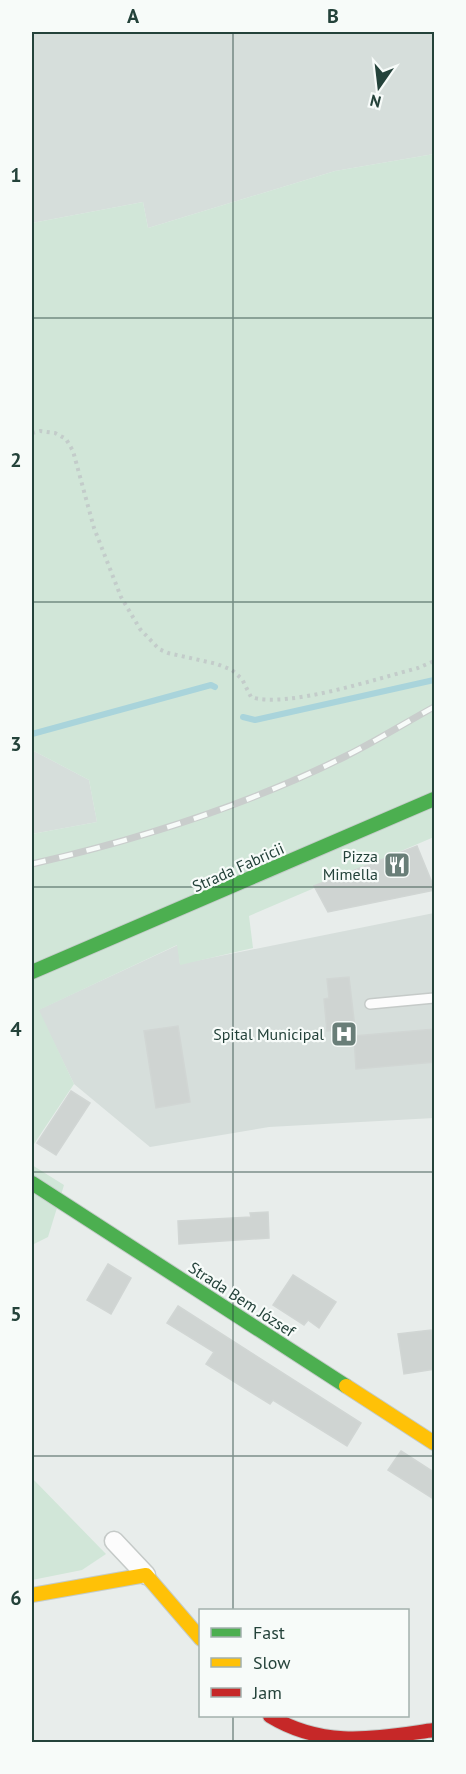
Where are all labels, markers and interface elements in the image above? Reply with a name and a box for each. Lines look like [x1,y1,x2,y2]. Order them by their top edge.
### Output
text: A [127,3,140,29]
text: B [327,3,339,29]
north arrow [349,57,409,117]
text: N [368,91,383,113]
text: 1 [10,162,22,188]
text: 2 [10,447,22,473]
text: 3 [10,731,22,757]
street label: Strada Fabricii [189,838,287,896]
place label: Pizza Mimella [323,846,378,884]
restaurant icon: Pizza Mimella [382,850,412,880]
text: 4 [10,1016,22,1042]
hospital icon: Spital Municipal [329,1019,359,1049]
place label: Spital Municipal [213,1024,324,1044]
street label: Strada Bem József [185,1257,300,1341]
text: 5 [10,1301,22,1327]
text: 6 [10,1585,22,1611]
legend [199,1609,409,1717]
text: Fast [253,1621,285,1644]
text: Slow [253,1651,291,1674]
text: Jam [252,1681,282,1704]

